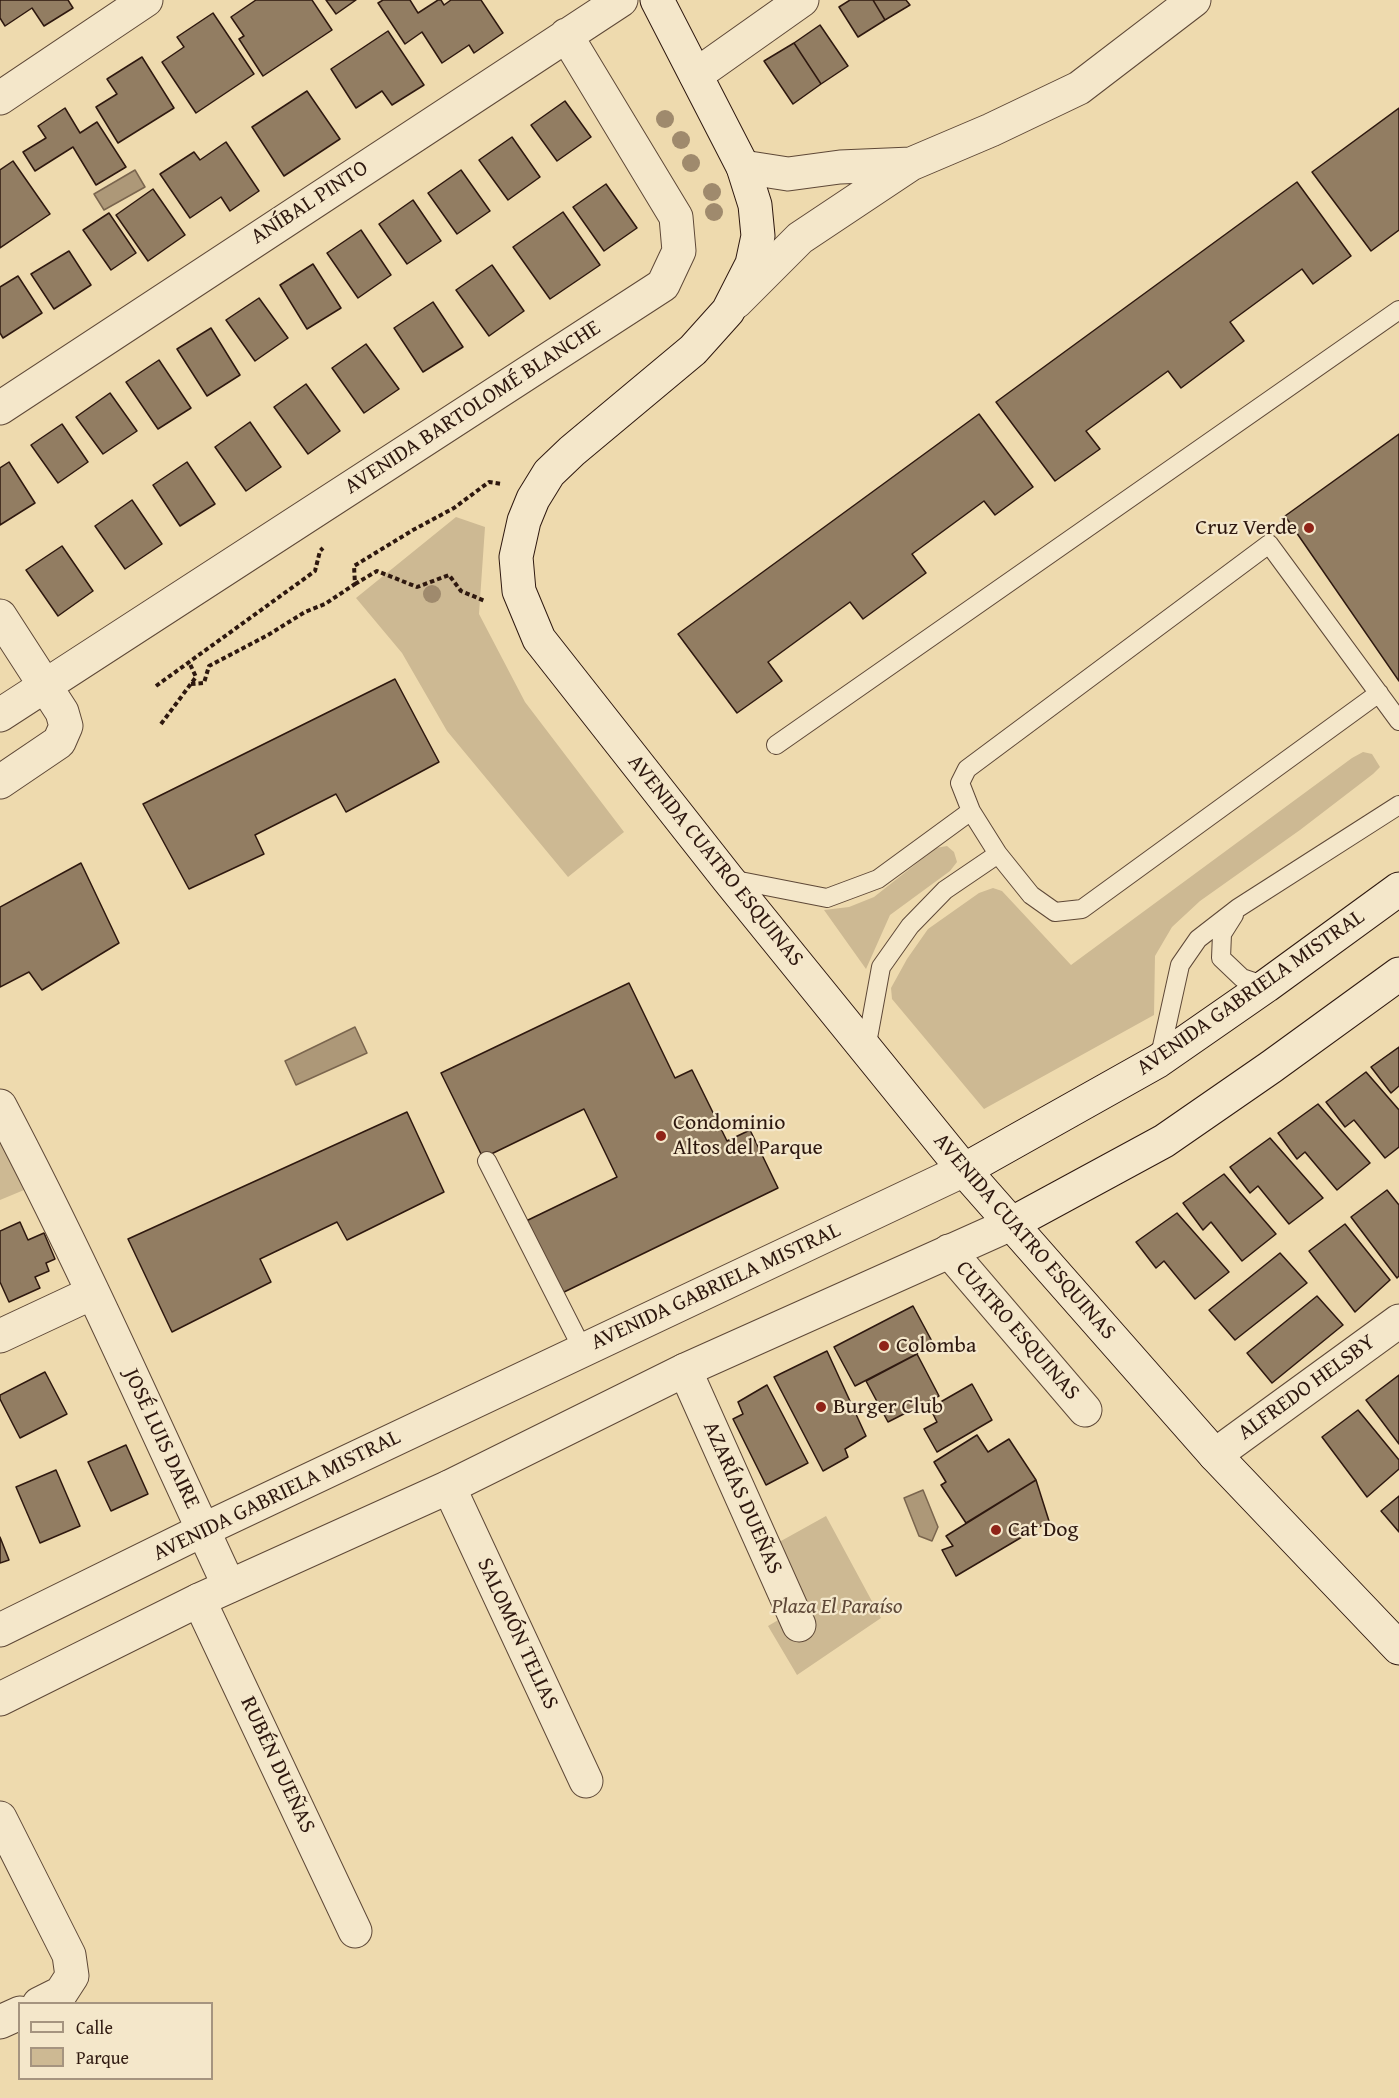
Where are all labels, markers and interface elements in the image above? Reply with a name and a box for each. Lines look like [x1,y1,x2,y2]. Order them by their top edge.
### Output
street label: ANÍBAL PINTO [246,155,374,251]
street label: AVENIDA BARTOLOMÉ BLANCHE [340,315,606,501]
place label: Cruz Verde [1195,515,1297,541]
marker: Cruz Verde [1302,521,1316,535]
street label: AVENIDA CUATRO ESQUINAS [621,750,809,972]
street label: AVENIDA GABRIELA MISTRAL [1132,904,1370,1082]
place label: Condominio Altos del Parque [673,1110,823,1162]
street label: AVENIDA CUATRO ESQUINAS [927,1128,1121,1346]
marker: Condominio Altos del Parque [654,1129,668,1143]
street label: AVENIDA GABRIELA MISTRAL [587,1218,845,1356]
street label: CUATRO ESQUINAS [949,1256,1085,1406]
street label: ALFREDO HELSBY [1233,1329,1381,1447]
place label: Colomba [896,1333,976,1359]
marker: Colomba [877,1339,891,1353]
street label: JOSÉ LUIS DAIRE [117,1365,205,1513]
place label: Burger Club [833,1394,943,1420]
marker: Burger Club [814,1400,828,1414]
street label: AZARÍAS DUEÑAS [697,1418,787,1578]
street label: AVENIDA GABRIELA MISTRAL [149,1425,405,1567]
place label: Cat Dog [1008,1517,1079,1543]
marker: Cat Dog [989,1523,1003,1537]
street label: SALOMÓN TELIAS [470,1554,564,1714]
park label: Plaza El Paraíso [772,1594,902,1620]
street label: RUBÉN DUEÑAS [234,1693,320,1837]
legend [18,2002,213,2080]
text: Calle [76,2014,113,2041]
text: Parque [76,2044,129,2071]

